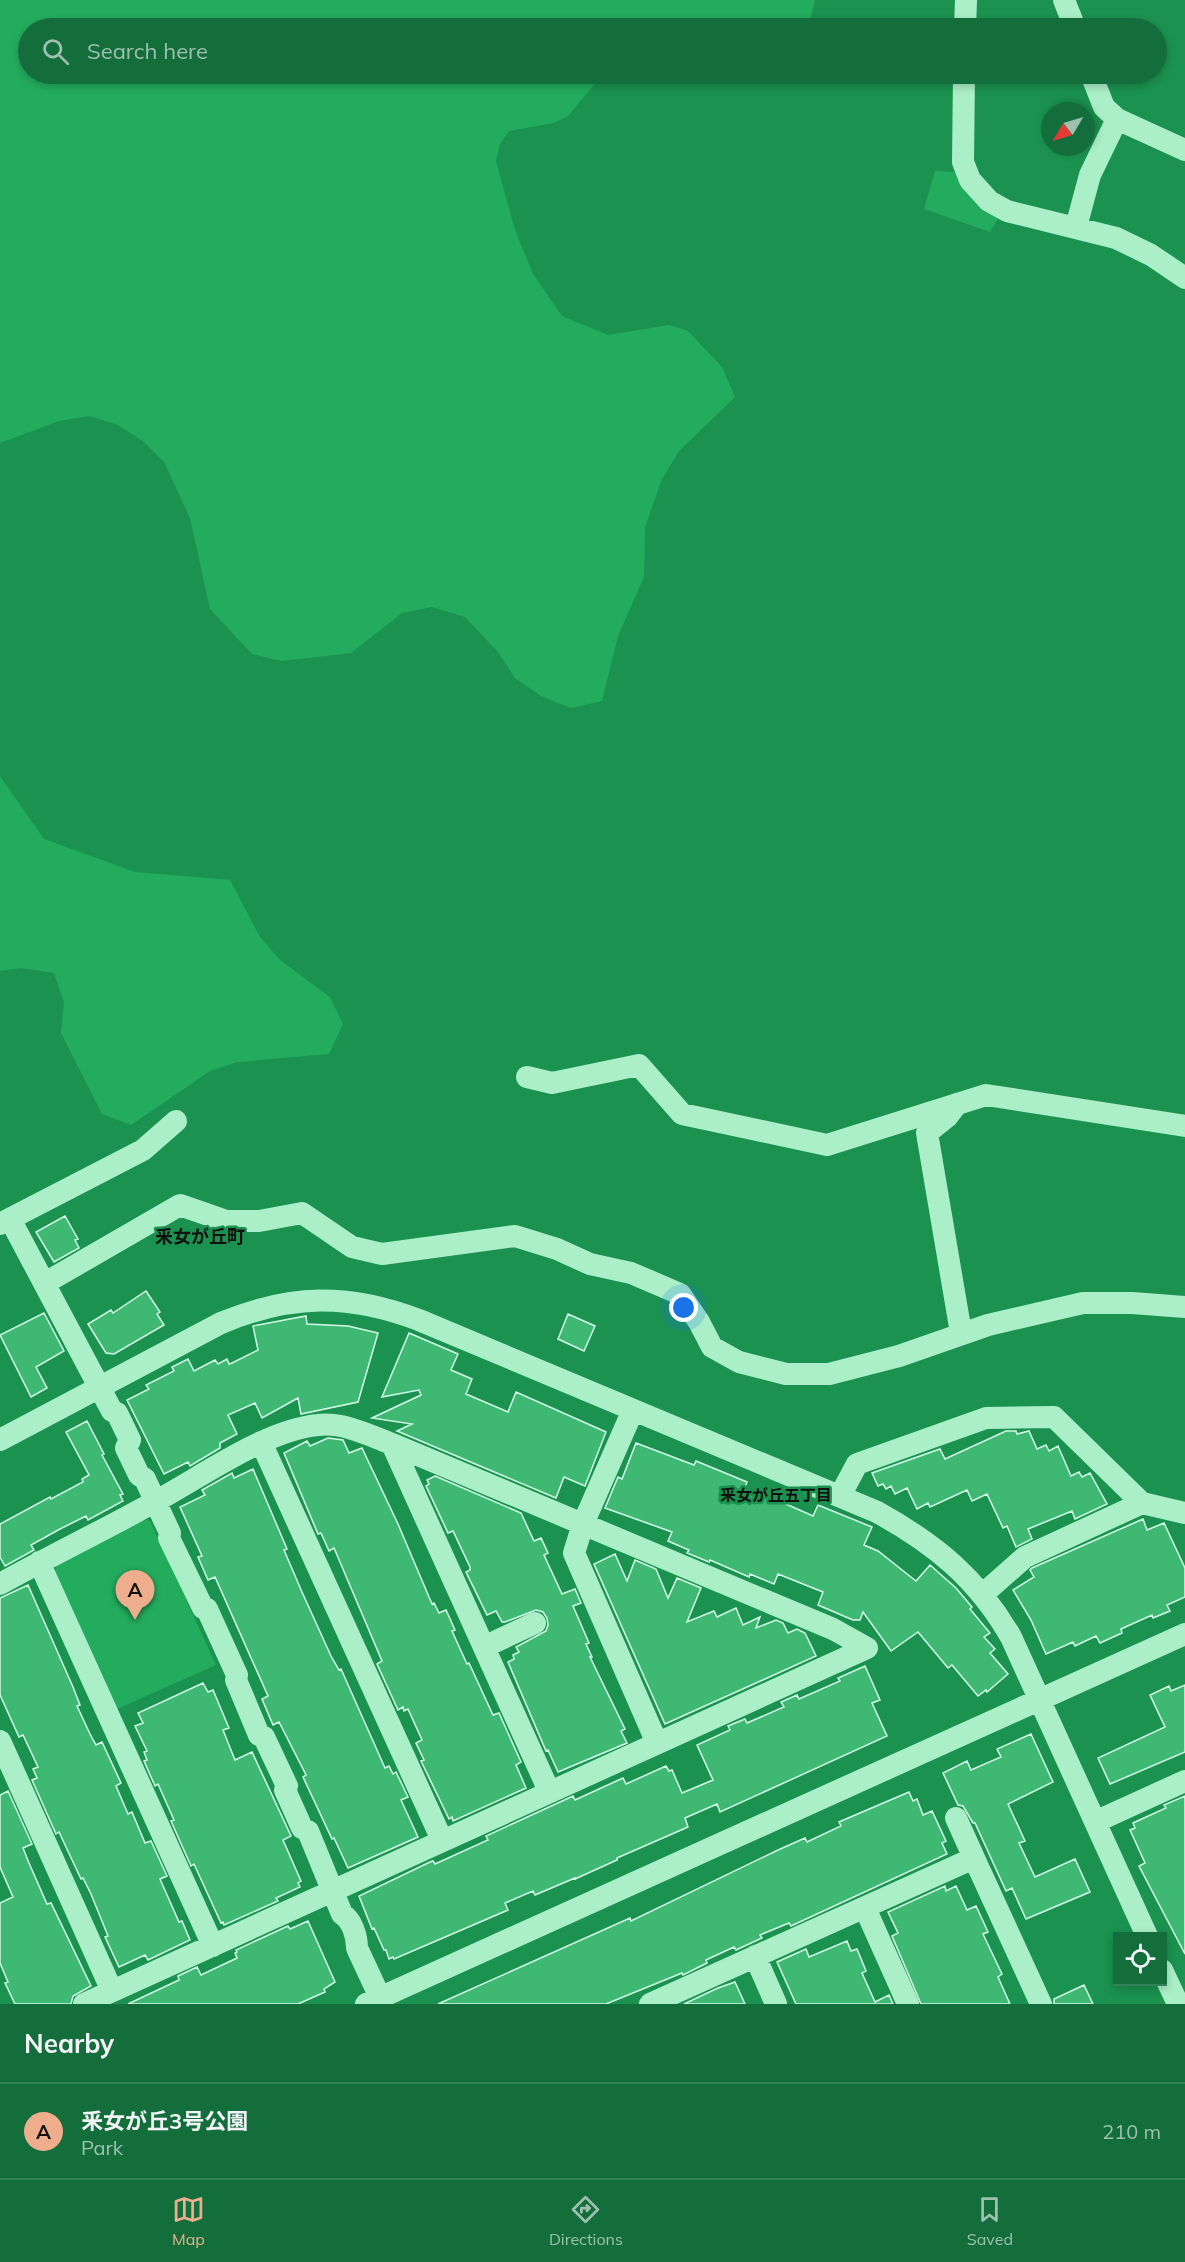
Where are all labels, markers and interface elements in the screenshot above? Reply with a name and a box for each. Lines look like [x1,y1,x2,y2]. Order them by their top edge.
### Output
search box [18,18,1167,84]
icon: search [39,35,72,68]
text: Search here [87,37,208,65]
north arrow [1041,102,1095,156]
district label: 釆女が丘町 [155,1225,245,1248]
your location [669,1293,698,1322]
district label: 釆女が丘五丁目 [720,1485,832,1505]
pin: A [116,1570,154,1620]
map controls [1113,1932,1167,1986]
button: locate [1113,1932,1167,1986]
text: Nearby [24,2027,114,2060]
text: 釆女が丘3号公園 [81,2107,248,2135]
text: A [36,2119,51,2144]
text: 210 m [1102,2119,1161,2144]
text: Park [81,2135,123,2160]
tab: Map [172,2193,205,2249]
tab: Directions [549,2193,623,2249]
tab: Saved [967,2193,1013,2249]

